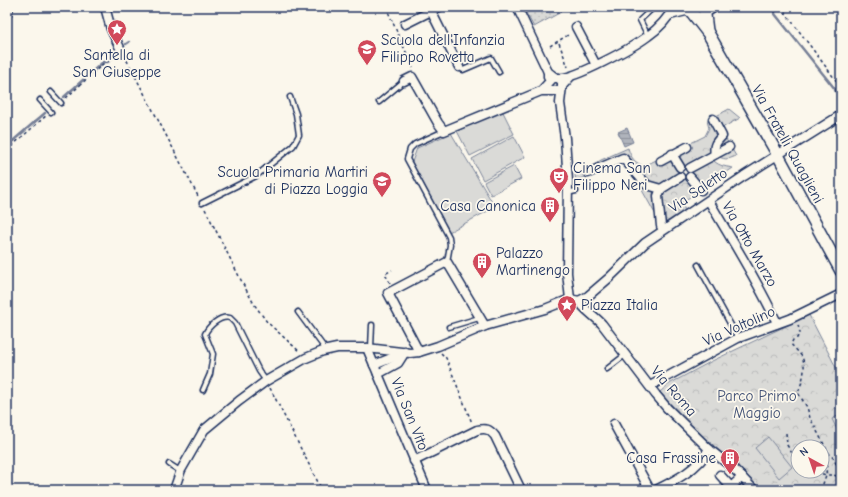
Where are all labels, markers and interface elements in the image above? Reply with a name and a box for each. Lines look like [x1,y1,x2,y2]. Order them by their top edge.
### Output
place icon: Santella di San Giuseppe [106,18,128,46]
place label: Scuola dell'Infanzia Filippo Rovetta [381,31,505,66]
school or university icon: Scuola dell'Infanzia Filippo Rovetta [356,38,378,66]
place label: Santella di San Giuseppe [73,46,162,81]
street label: Via Fratelli Quaglieni [748,82,828,206]
place label: Cinema San Filippo Neri [573,159,651,194]
place label: Scuola Primaria Martiri di Piazza Loggia [218,163,368,198]
street label: Via Saletto [665,164,731,216]
theatre icon: Cinema San Filippo Neri [548,166,570,194]
school or university icon: Scuola Primaria Martiri di Piazza Loggia [371,170,393,198]
building icon: Casa Canonica [539,195,561,223]
place label: Casa Canonica [440,197,536,215]
street label: Via Otto Marzo [718,198,782,290]
place label: Palazzo Martinengo [496,244,570,279]
building icon: Palazzo Martinengo [471,251,493,279]
place icon: Piazza Italia [556,294,578,322]
place label: Piazza Italia [581,296,658,314]
street label: Via Voltolino [700,302,778,350]
street label: Via Roma [647,362,701,420]
street label: Via San Vito [387,375,433,453]
park label: Parco Primo Maggio [717,387,797,422]
north arrow [790,439,830,479]
text: N [797,444,811,459]
building icon: Casa Frassine [719,447,741,475]
place label: Casa Frassine [626,449,716,467]

